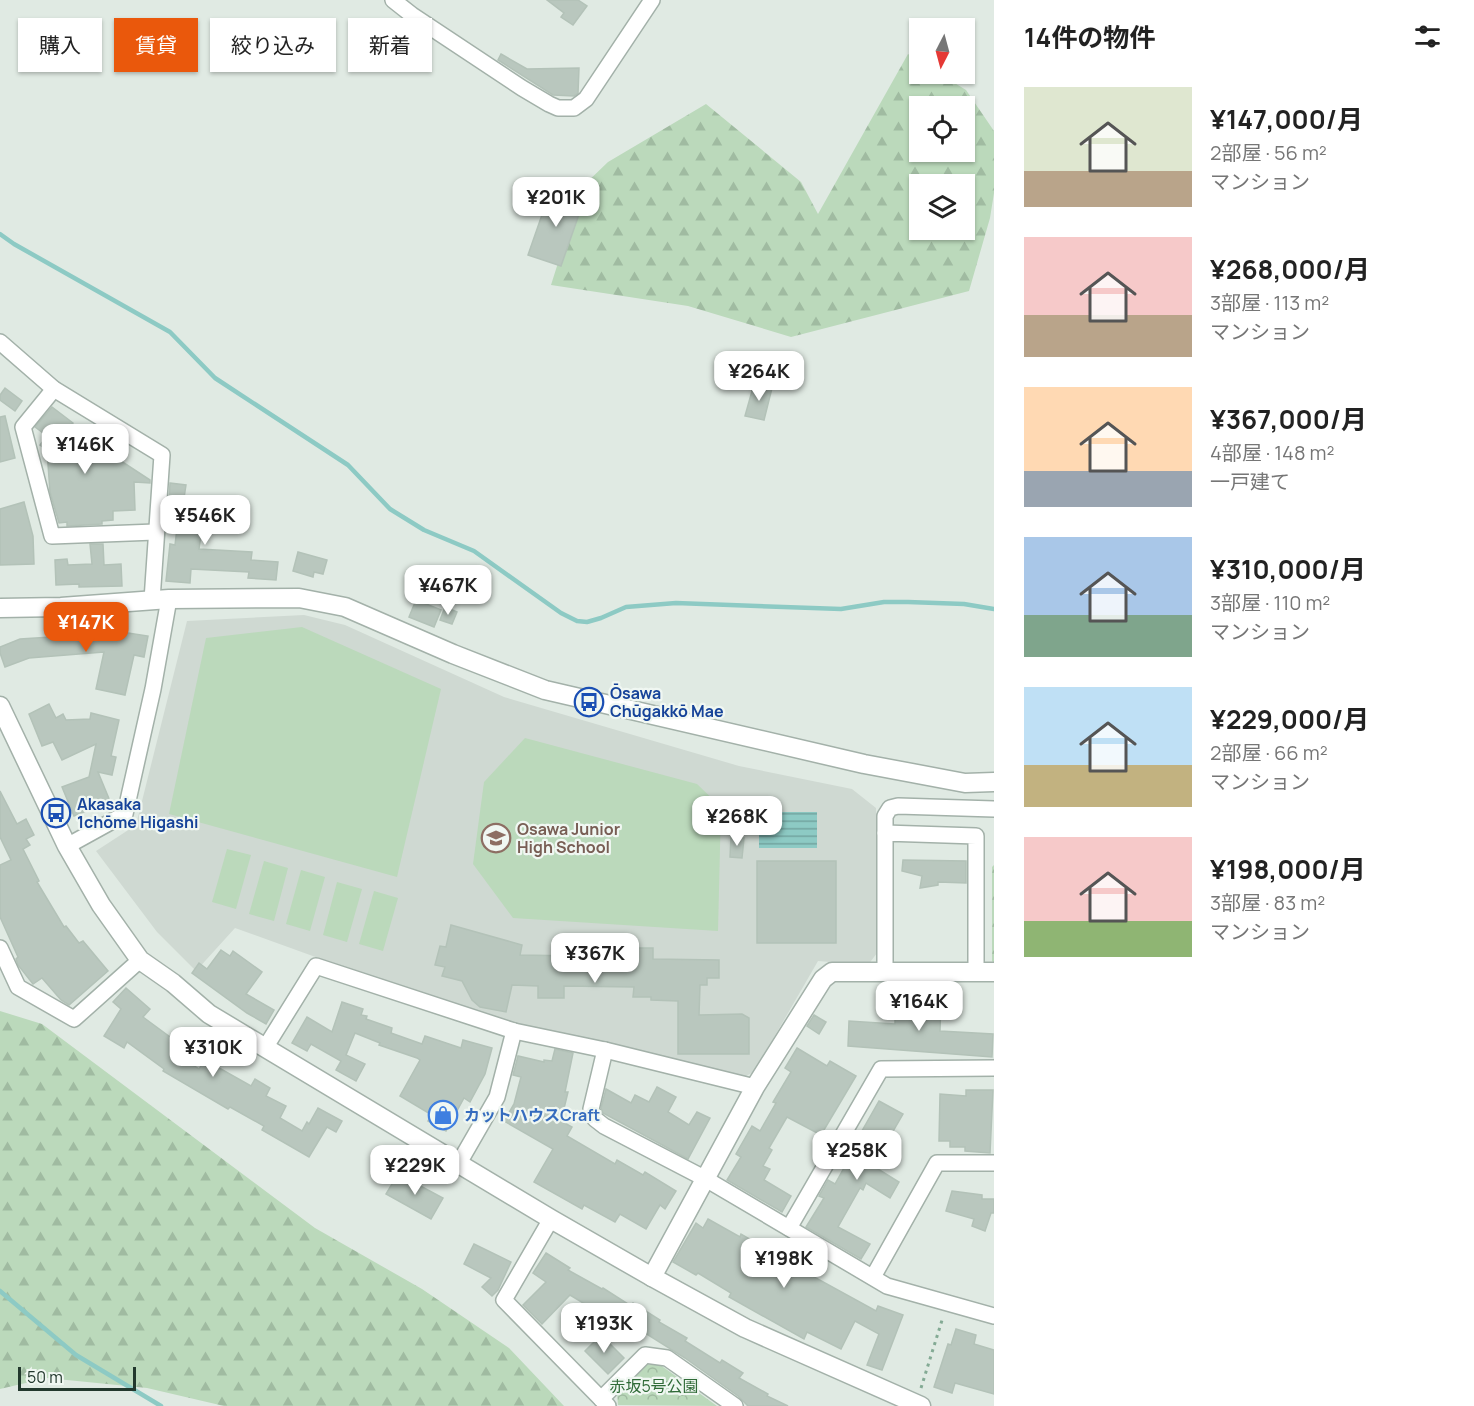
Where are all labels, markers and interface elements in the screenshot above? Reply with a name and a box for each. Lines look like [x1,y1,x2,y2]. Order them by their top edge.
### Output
chip: 購入 [18,18,102,72]
chip: 賃貸 [114,18,198,72]
chip: 絞り込み [210,18,336,72]
chip: 新着 [348,18,432,72]
north arrow [909,18,975,84]
map controls [909,18,975,240]
text: 14件の物件 [1024,19,1155,55]
icon: filters [1411,20,1444,53]
button: locate [909,96,975,162]
text: ¥147,000/月 [1210,101,1363,137]
icon: home [1072,111,1144,183]
text: 2部屋 · 56 m² [1210,139,1327,166]
text: マンション [1210,168,1310,195]
button: layers [909,174,975,240]
pin: ¥201K [514,177,598,228]
text: ¥201K [527,183,586,210]
text: ¥268,000/月 [1210,251,1370,287]
icon: home [1072,261,1144,333]
text: 3部屋 · 113 m² [1210,289,1329,316]
text: マンション [1210,318,1310,345]
pin: ¥264K [717,351,801,402]
text: ¥264K [728,357,790,384]
text: ¥367,000/月 [1210,401,1367,437]
icon: home [1072,411,1144,483]
pin: ¥146K [43,424,127,475]
text: ¥146K [56,430,114,457]
text: 4部屋 · 148 m² [1210,439,1334,466]
text: 一戸建て [1210,468,1290,495]
pin: ¥546K [163,495,247,546]
text: ¥546K [174,501,236,528]
text: ¥310,000/月 [1210,551,1366,587]
icon: home [1072,561,1144,633]
pin: ¥467K [406,565,490,616]
text: ¥467K [418,571,478,598]
text: 3部屋 · 110 m² [1210,589,1330,616]
pin: ¥147K [44,602,128,653]
text: ¥147K [58,608,114,635]
text: マンション [1210,618,1310,645]
place label: Ōsawa Chūgakkō Mae [610,682,724,722]
bus stop icon: Ōsawa Chūgakkō Mae [573,686,605,718]
text: ¥229,000/月 [1210,701,1369,737]
icon: home [1072,711,1144,783]
text: 2部屋 · 66 m² [1210,739,1328,766]
text: マンション [1210,768,1310,795]
place label: Akasaka 1chōme Higashi [77,793,198,833]
pin: ¥268K [695,796,779,847]
bus stop icon: Akasaka 1chōme Higashi [40,797,72,829]
text: ¥268K [706,802,768,829]
place label: Osawa Junior High School [517,818,620,858]
school or university icon: Osawa Junior High School [480,822,512,854]
text: ¥198,000/月 [1210,851,1366,887]
icon: home [1072,861,1144,933]
text: 3部屋 · 83 m² [1210,889,1325,916]
text: マンション [1210,918,1310,945]
pin: ¥367K [553,933,637,984]
text: ¥367K [565,939,625,966]
pin: ¥164K [877,981,961,1032]
text: ¥164K [890,987,948,1014]
pin: ¥310K [171,1027,255,1078]
text: ¥310K [184,1033,242,1060]
shop icon: カットハウスCraft [427,1099,459,1131]
place label: カットハウスCraft [464,1104,600,1126]
pin: ¥258K [815,1130,899,1181]
text: ¥258K [826,1136,888,1163]
pin: ¥229K [373,1145,457,1196]
text: ¥229K [384,1151,446,1178]
pin: ¥198K [742,1238,826,1289]
text: ¥198K [755,1244,813,1271]
pin: ¥193K [562,1303,646,1354]
text: ¥193K [575,1309,633,1336]
scale bar [18,1364,136,1392]
text: 50 m [27,1366,63,1388]
park label: 赤坂5号公園 [609,1375,699,1397]

